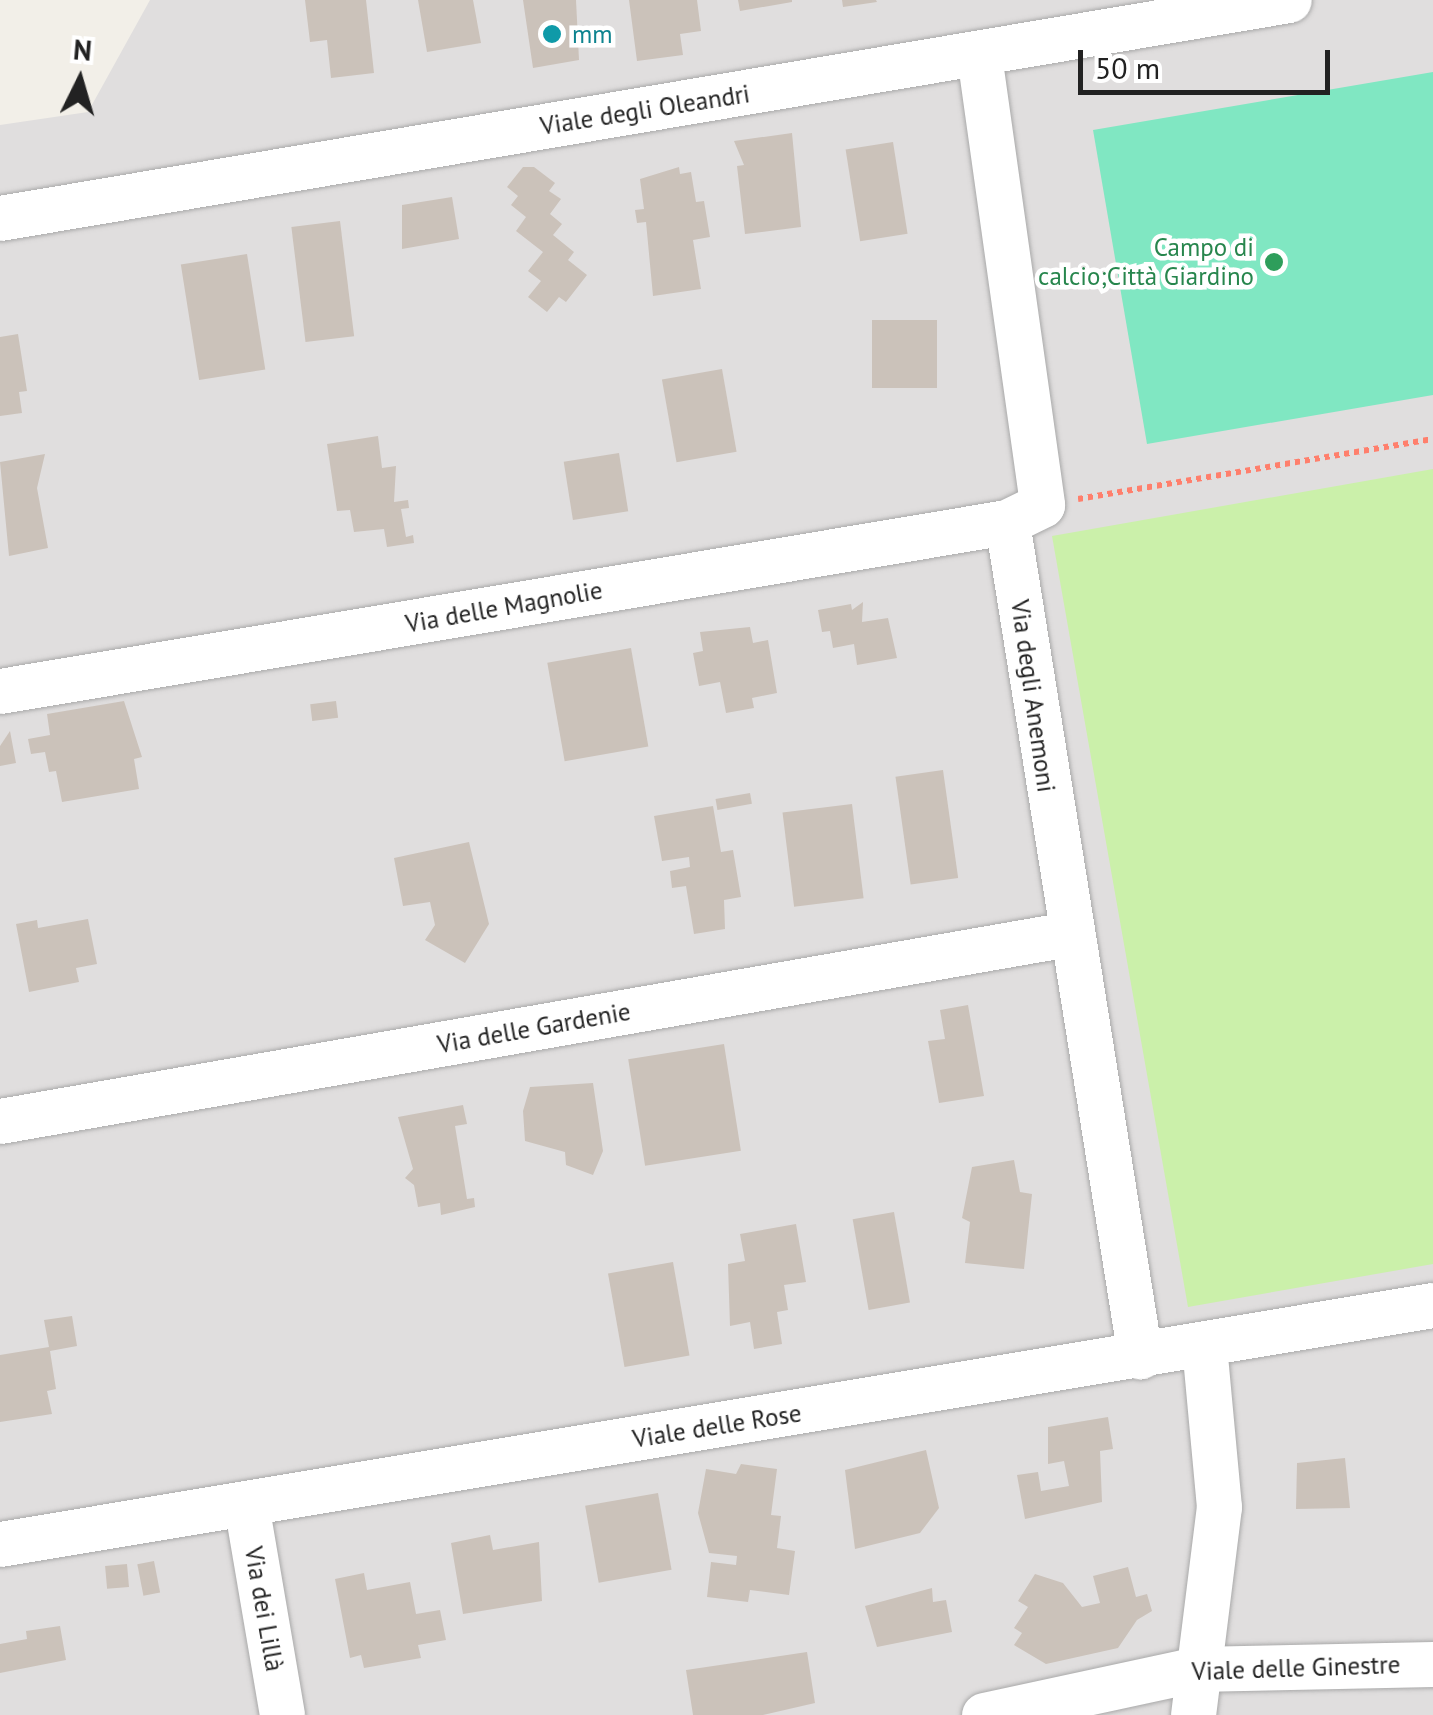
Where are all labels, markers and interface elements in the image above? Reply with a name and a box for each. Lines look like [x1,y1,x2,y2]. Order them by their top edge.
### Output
place label: mm [572,19,613,49]
marker: mm [541,23,563,45]
north arrow [30,30,130,130]
text: N [72,30,93,69]
scale bar [1083,30,1336,92]
text: 50 m [1095,48,1160,87]
street label: Viale degli Oleandri [538,79,752,141]
place label: Campo di calcio;Città Giardino [1038,233,1254,292]
marker: Campo di calcio;Città Giardino [1263,251,1285,273]
street label: Via delle Magnolie [403,575,605,639]
street label: Via degli Anemoni [1005,597,1061,795]
street label: Via delle Gardenie [435,996,633,1060]
street label: Viale delle Rose [631,1398,803,1454]
street label: Via dei Lillà [238,1544,290,1674]
street label: Viale delle Ginestre [1191,1649,1401,1687]

